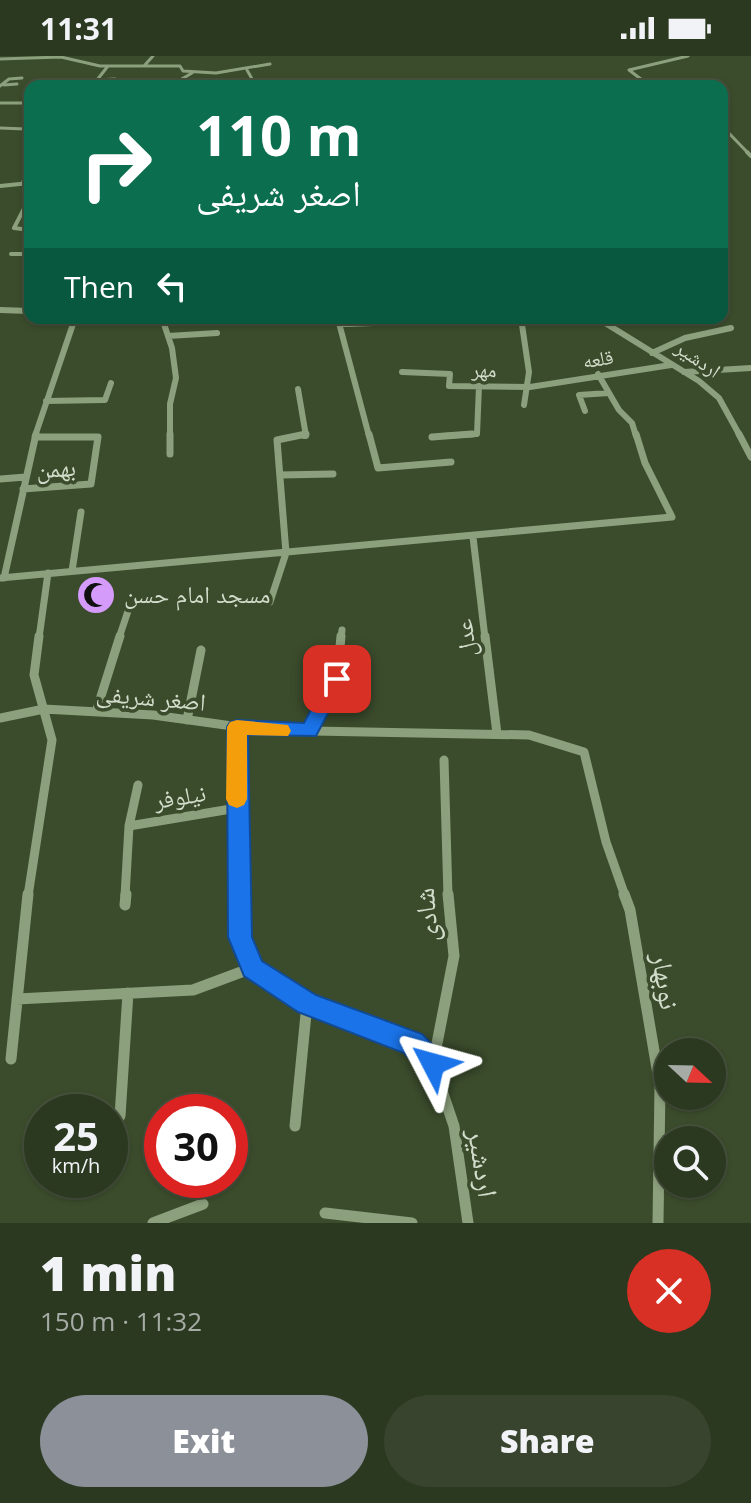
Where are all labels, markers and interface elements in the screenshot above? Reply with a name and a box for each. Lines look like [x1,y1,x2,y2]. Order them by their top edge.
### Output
text: 11:31 [40,8,117,49]
text: 110 m [196,96,362,172]
icon: right [64,112,168,216]
text: اصغر شریفی [196,168,361,217]
icon: left [150,264,194,308]
text: Then [64,266,134,307]
street label: اردشیر [670,333,726,384]
street label: قلعه [581,343,615,374]
street label: مهر [470,356,497,383]
street label: بهمن [35,450,77,485]
mosque icon: مسجد امام حسن [75,574,117,616]
place label: مسجد امام حسن [124,577,270,611]
street label: عدل [446,617,483,659]
pin [303,645,371,713]
icon: arrive [315,657,359,701]
street label: اصغر شریفی [95,675,207,718]
street label: نیلوفر [150,775,208,816]
street label: شادی [404,886,446,944]
street label: نوبهار [644,949,690,1012]
position arrow [391,1022,475,1106]
north arrow [654,1038,726,1110]
map controls [654,1038,726,1198]
speed limit sign: 30 [144,1094,248,1198]
text: 25 [53,1108,99,1163]
street label: اردشیر [460,1125,508,1200]
button: search [654,1126,726,1198]
text: km/h [52,1152,100,1179]
text: 1 min [40,1240,176,1305]
button: close [627,1249,711,1333]
text: 150 m · 11:32 [40,1303,202,1339]
button: Exit [40,1395,368,1487]
button: Share [384,1395,711,1487]

